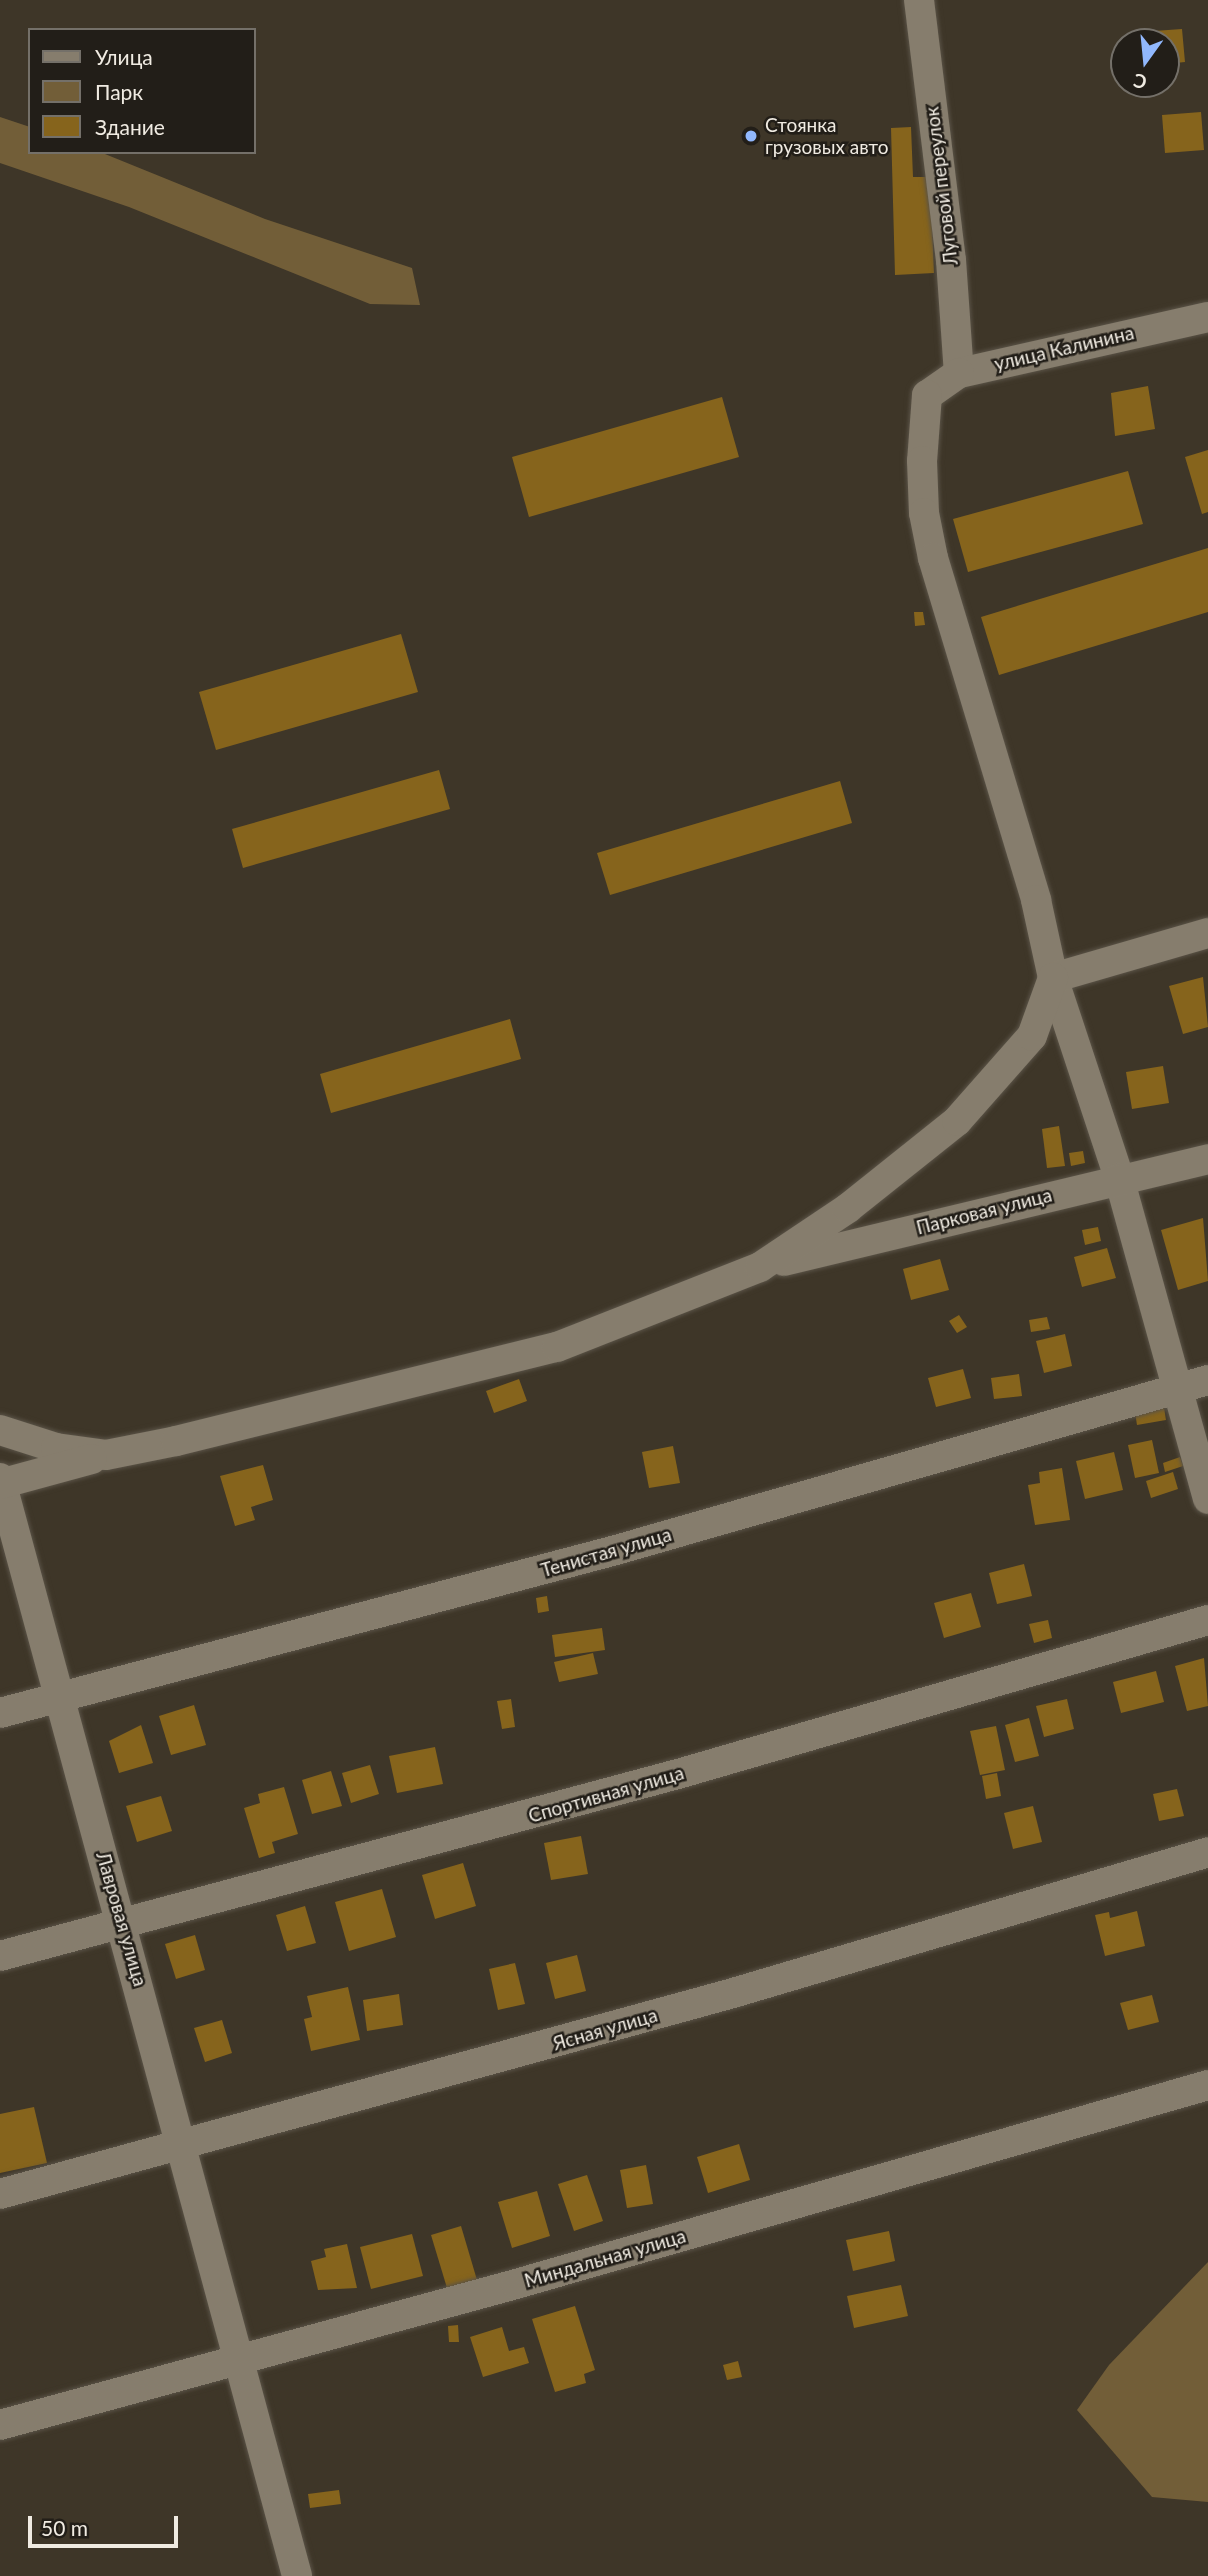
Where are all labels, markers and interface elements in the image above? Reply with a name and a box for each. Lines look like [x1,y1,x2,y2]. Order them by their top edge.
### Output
legend [28,28,256,154]
north arrow [1110,28,1180,98]
text: Улица [95,44,153,69]
text: С [1131,69,1149,95]
text: Парк [95,79,143,104]
street label: Луговой переулок [920,106,962,266]
text: Здание [95,114,165,139]
place label: Стоянка грузовых авто [765,114,888,158]
marker: Стоянка грузовых авто [743,128,759,144]
street label: улица Калинина [992,321,1136,375]
street label: Парковая улица [914,1183,1054,1239]
street label: Тенистая улица [538,1522,674,1582]
street label: Спортивная улица [526,1761,686,1827]
street label: Лавровая улица [92,1849,152,1989]
street label: Ясная улица [550,2003,660,2055]
street label: Миндальная улица [522,2224,688,2292]
scale bar [32,2502,182,2546]
text: 50 m [41,2515,88,2540]

